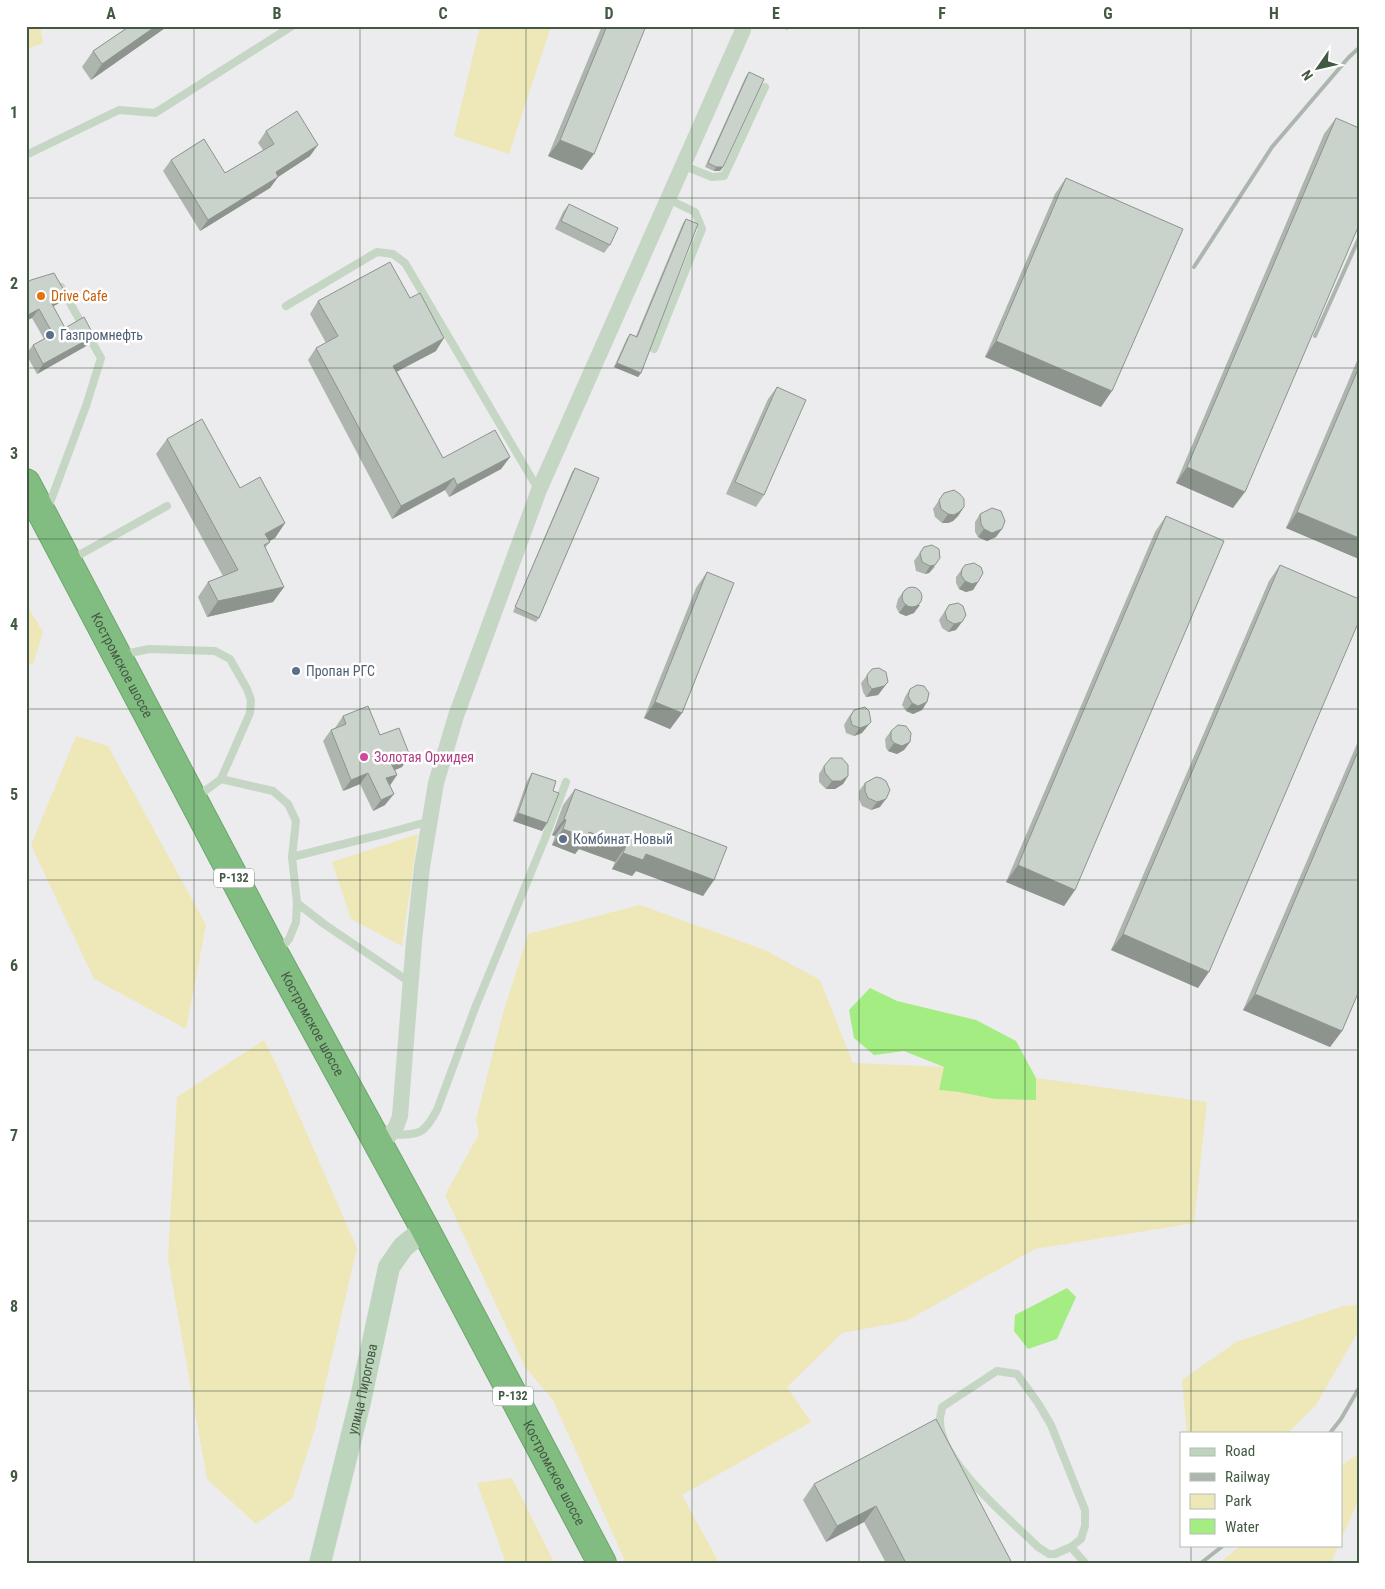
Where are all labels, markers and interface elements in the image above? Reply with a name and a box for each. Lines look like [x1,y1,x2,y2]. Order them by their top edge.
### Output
text: A [106,4,116,23]
text: B [273,4,282,23]
text: C [438,4,448,23]
text: D [604,4,614,23]
text: E [772,4,780,23]
text: F [938,4,946,23]
text: G [1103,4,1113,23]
text: H [1269,4,1279,23]
north arrow [1292,42,1342,92]
text: N [1298,67,1316,83]
text: 1 [10,103,18,122]
text: 2 [10,274,18,293]
place label: Drive Cafe [51,288,108,304]
marker: Drive Cafe [35,290,47,302]
place label: Газпромнефть [60,327,143,343]
marker: Газпромнефть [44,329,56,341]
text: 3 [10,444,18,463]
street label: Костромское шоссе [88,610,157,721]
text: 4 [10,615,18,634]
place label: Пропан РГС [306,663,375,679]
marker: Пропан РГС [290,665,302,677]
place label: Золотая Орхидея [374,749,474,765]
marker: Золотая Орхидея [358,751,370,763]
text: 5 [10,785,18,804]
place label: Комбинат Новый [573,831,673,847]
marker: Комбинат Новый [557,833,569,845]
road number: Р-132 [214,868,254,888]
text: 6 [10,956,18,975]
street label: Костромское шоссе [278,969,348,1079]
text: 7 [10,1126,18,1145]
text: 8 [10,1297,18,1316]
street label: улица Пирогова [344,1342,380,1436]
road number: Р-132 [493,1386,533,1405]
street label: Костромское шоссе [520,1418,589,1528]
legend [1180,1432,1342,1546]
text: Road [1225,1442,1255,1460]
text: 9 [10,1467,18,1486]
text: Railway [1225,1468,1270,1486]
text: Park [1225,1492,1252,1510]
text: Water [1225,1518,1260,1536]

